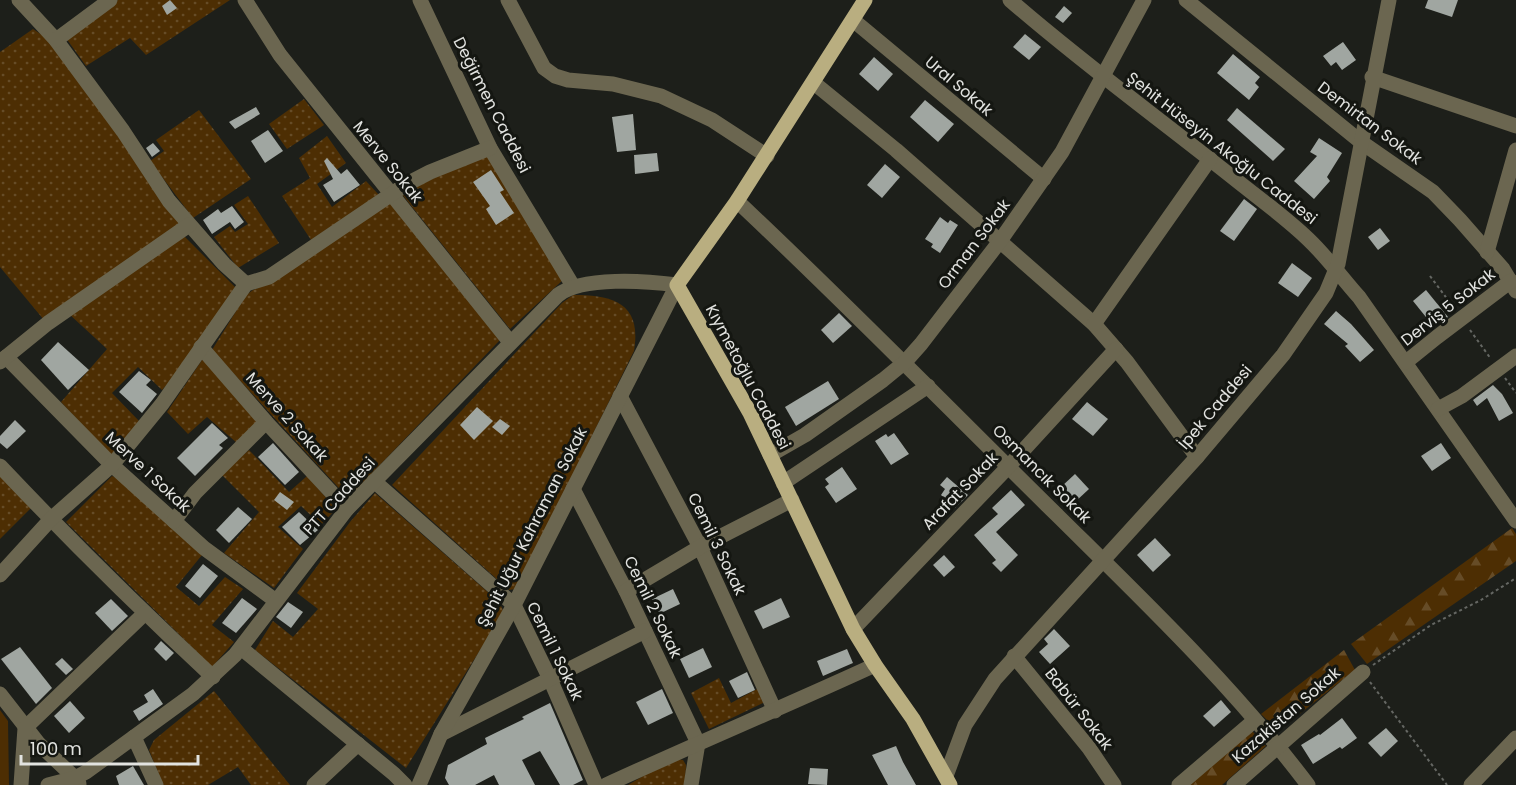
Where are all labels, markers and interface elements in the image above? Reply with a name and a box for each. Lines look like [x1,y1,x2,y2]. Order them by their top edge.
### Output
street label: Değirmen Caddesi [448,33,536,177]
street label: Ural Sokak [920,51,999,122]
street label: Şehit Hüseyin Akoğlu Caddesi [1122,66,1322,230]
street label: Demirtan Sokak [1313,76,1428,170]
street label: Merve Sokak [348,116,429,209]
street label: Orman Sokak [933,194,1016,294]
street label: Derviş 5 Sokak [1396,262,1501,351]
street label: Kıymetoğlu Caddesi [700,300,796,454]
street label: İpek Caddesi [1173,360,1257,454]
street label: Merve 2 Sokak [241,367,334,467]
street label: Osmancık Sokak [987,419,1097,529]
street label: Şehit Uğur Kahraman Sokak [471,422,593,631]
street label: Merve 1 Sokak [100,426,196,518]
street label: Arafat Sokak [917,446,1004,535]
street label: PTT Caddesi [298,452,380,540]
street label: Cemil 3 Sokak [682,489,752,600]
street label: Cemil 2 Sokak [618,552,688,663]
street label: Cemil 1 Sokak [521,598,589,705]
street label: Kazakistan Sokak [1227,661,1346,769]
street label: Babür Sokak [1040,663,1119,756]
scale bar [21,728,198,766]
text: 100 m [30,736,82,761]

